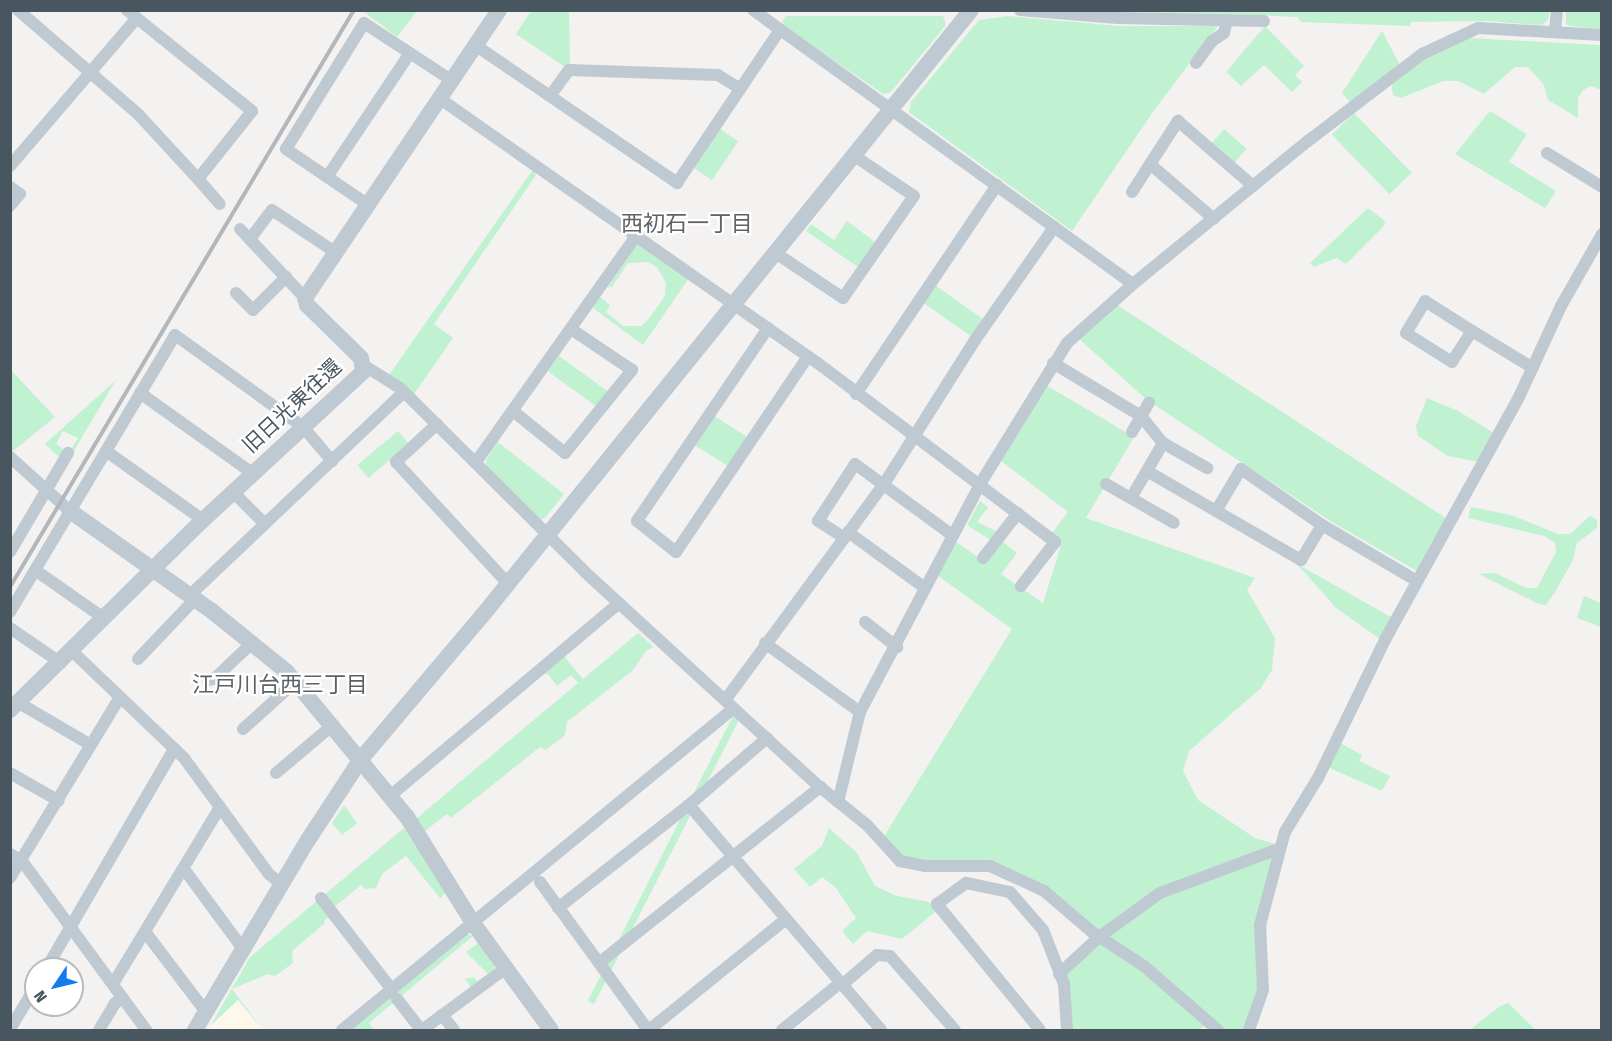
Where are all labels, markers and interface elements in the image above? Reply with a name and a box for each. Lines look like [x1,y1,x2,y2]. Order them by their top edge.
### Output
district label: 西初石一丁目 [621,211,753,237]
street label: 旧日光東往還 [237,354,347,458]
district label: 江戸川台西三丁目 [192,672,368,698]
north arrow [24,957,84,1017]
text: N [30,987,51,1006]

